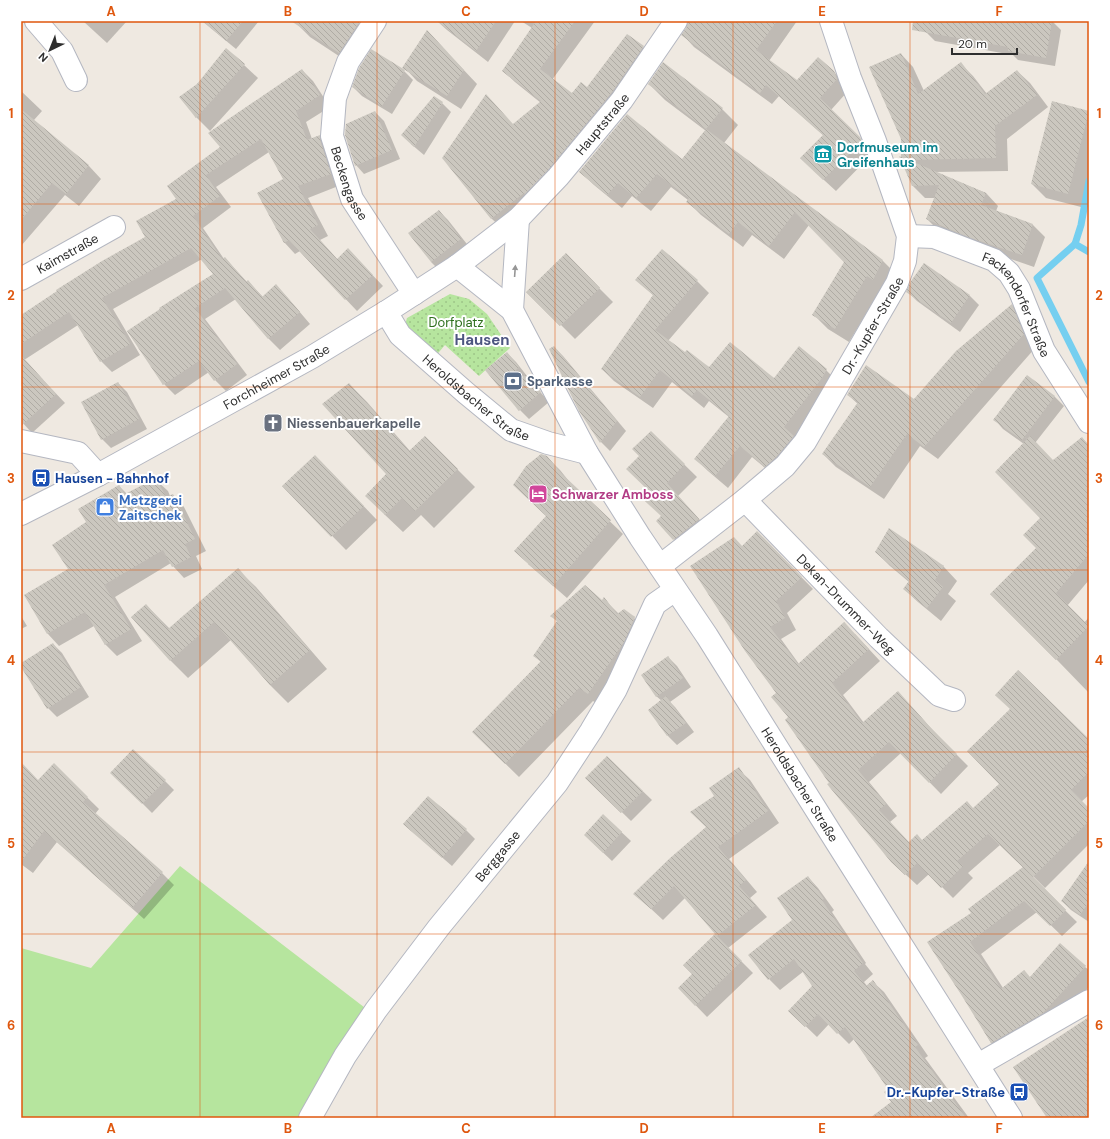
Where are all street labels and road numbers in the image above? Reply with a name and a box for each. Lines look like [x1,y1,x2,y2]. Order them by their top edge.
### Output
street label: Hauptstraße [572,90,633,158]
street label: Beckengasse [327,144,372,223]
street label: Kaimstraße [33,229,101,277]
street label: Fackendorfer Straße [980,248,1054,360]
street label: Dr.-Kupfer-Straße [838,275,907,377]
street label: Forchheimer Straße [220,340,333,413]
street label: Heroldsbacher Straße [419,350,532,444]
street label: Dekan-Drummer-Weg [793,550,899,658]
street label: Heroldsbacher Straße [758,724,843,845]
street label: Berggasse [471,826,524,885]

